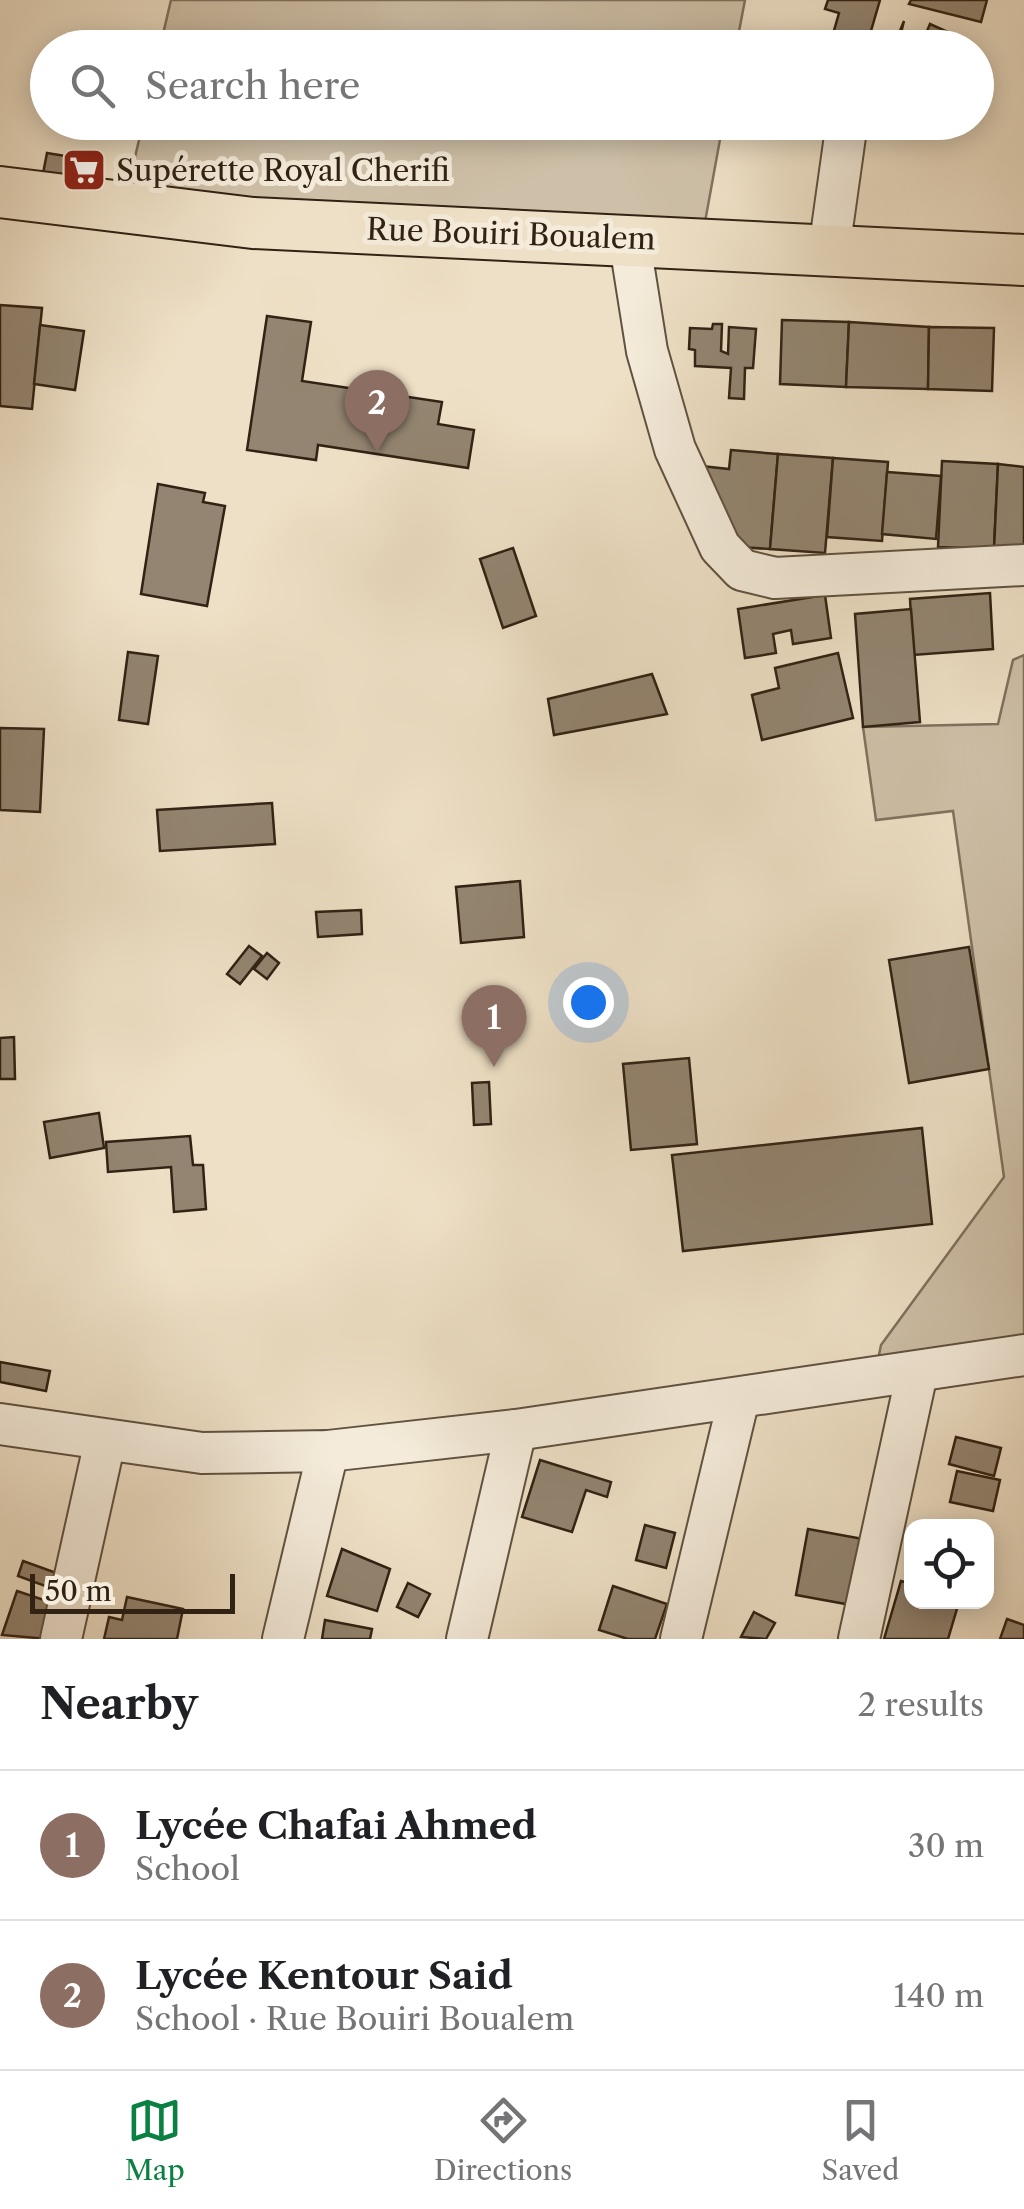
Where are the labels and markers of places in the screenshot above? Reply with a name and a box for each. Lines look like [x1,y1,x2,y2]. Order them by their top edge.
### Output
supermarket icon: Supérette Royal Cherifi [61,147,107,193]
place label: Supérette Royal Cherifi [116,152,450,189]
pin: 2 [344,370,410,452]
pin: 1 [462,984,526,1067]

